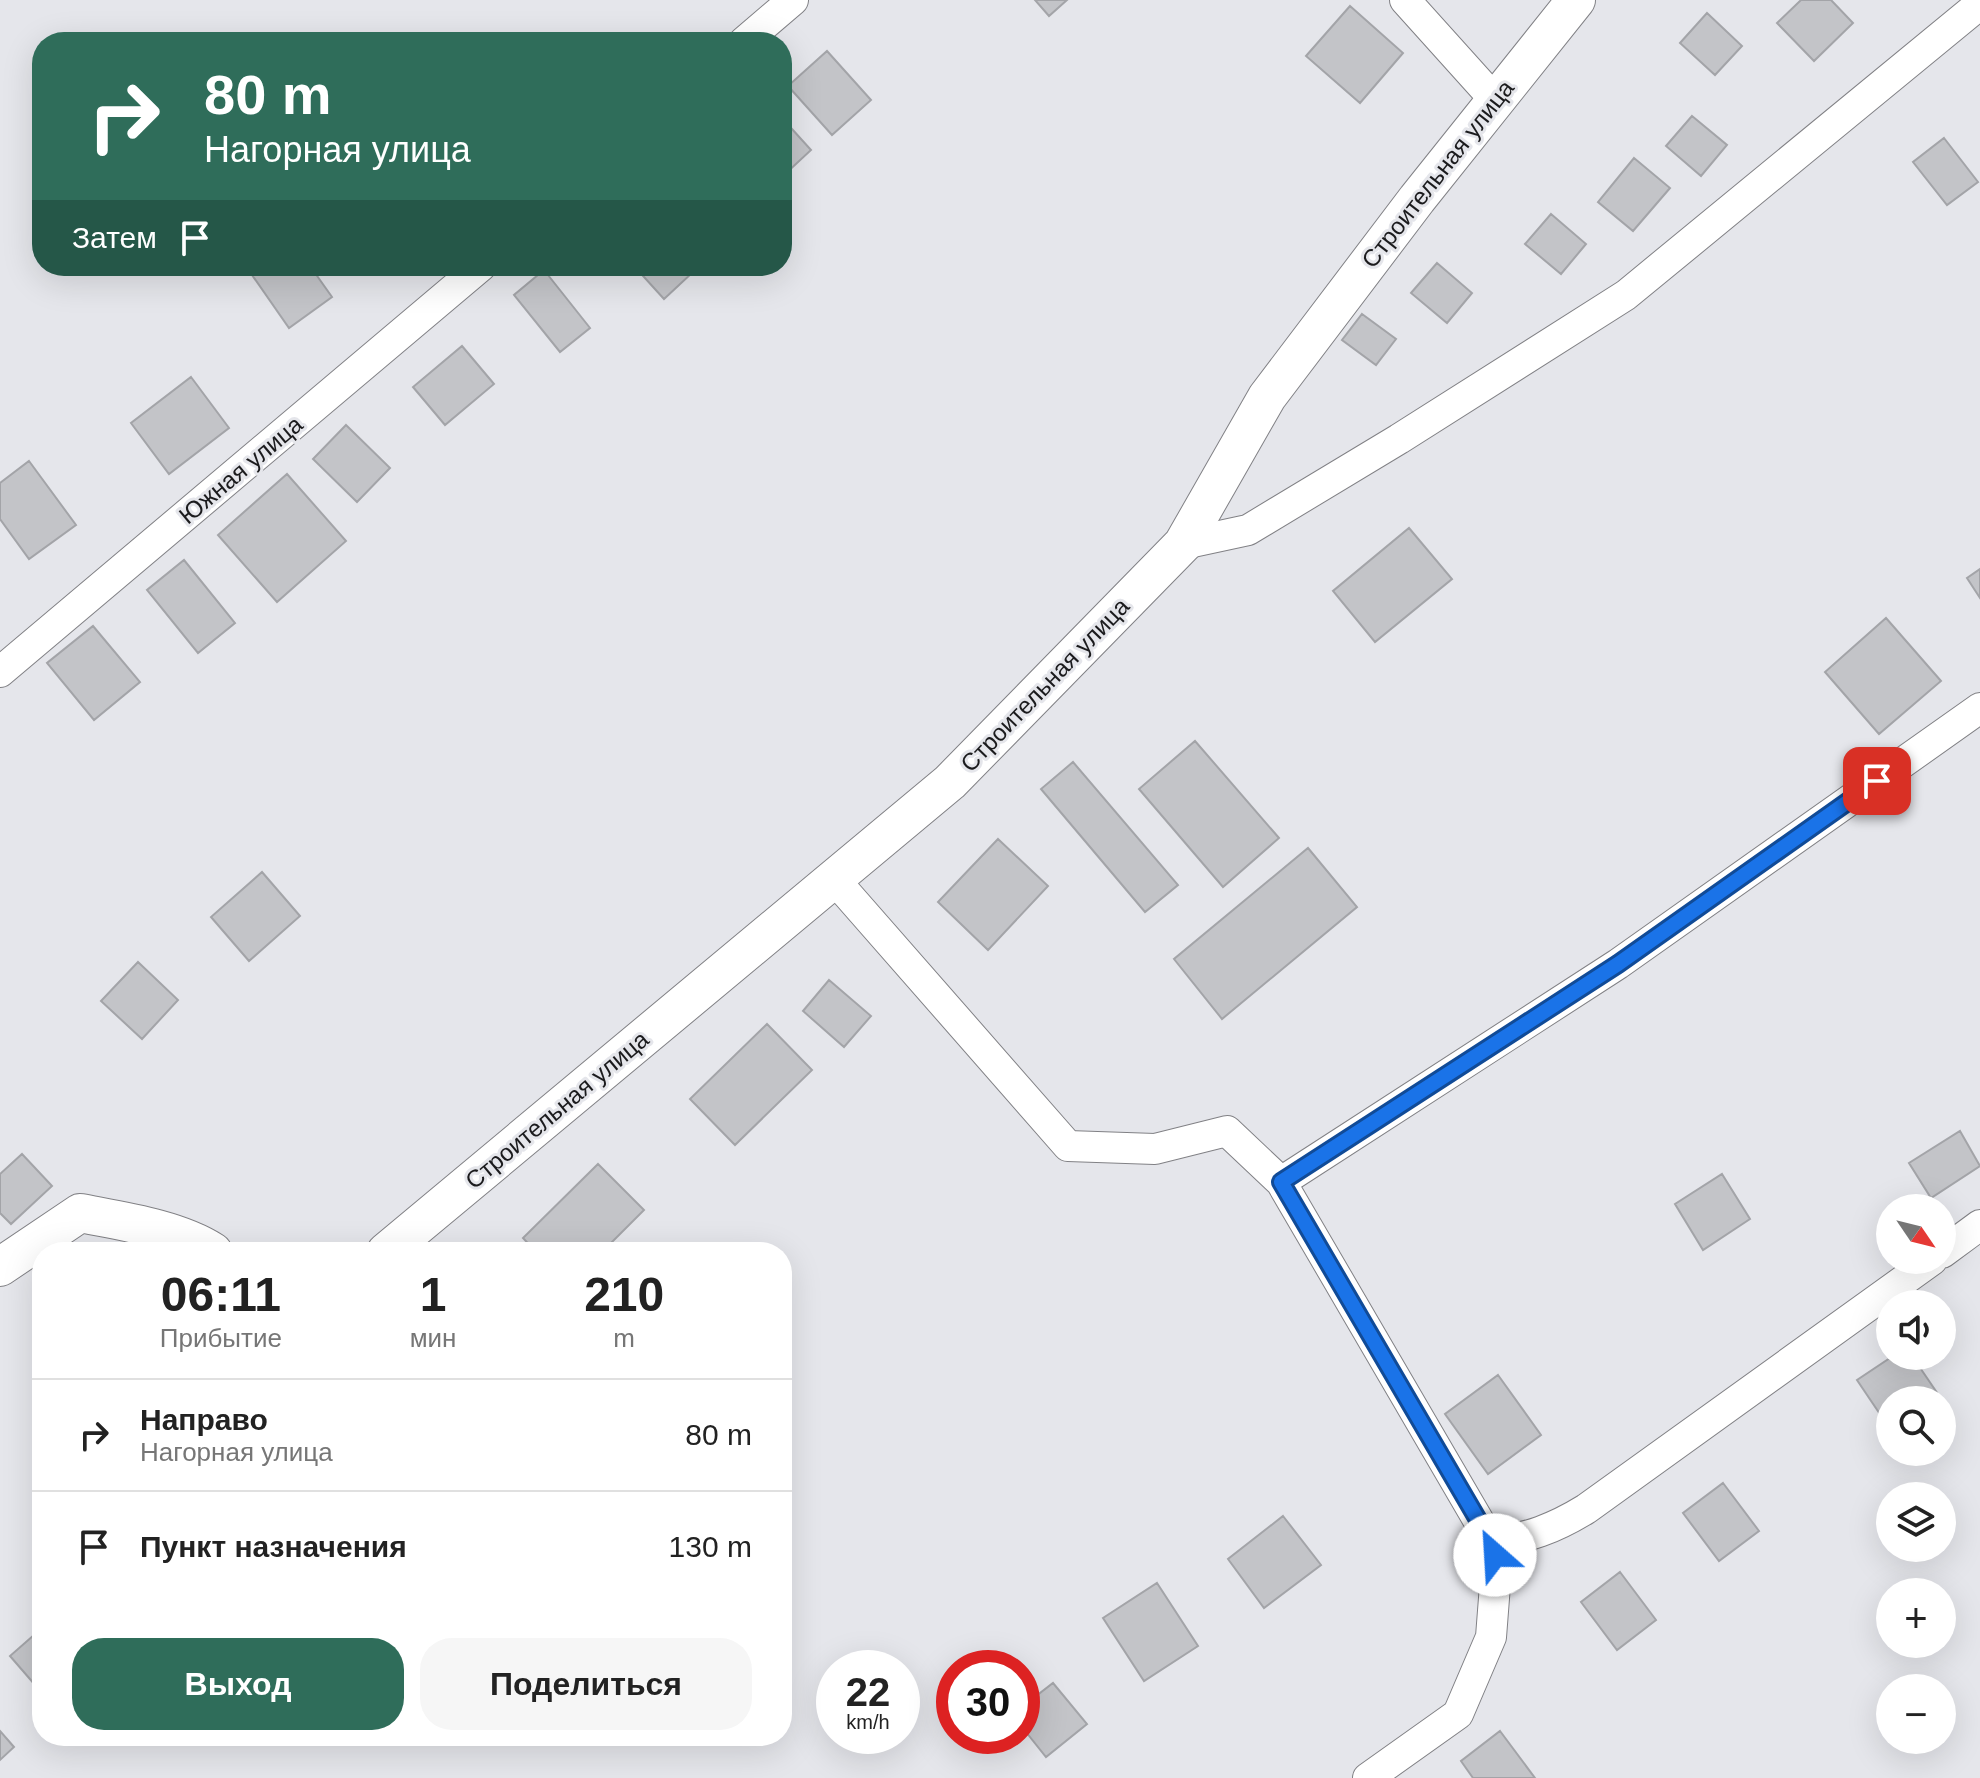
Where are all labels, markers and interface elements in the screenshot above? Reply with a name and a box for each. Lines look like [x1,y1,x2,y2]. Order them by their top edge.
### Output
text: 80 m [204,63,332,126]
icon: right [72,64,176,168]
street label: Строительная улица [1356,74,1520,273]
text: Нагорная улица [204,129,471,170]
icon: arrive [173,216,217,260]
text: Затем [72,221,157,254]
street label: Южная улица [174,410,308,529]
street label: Строительная улица [955,592,1135,777]
pin [1843,747,1911,815]
icon: arrive [1855,759,1899,803]
street label: Строительная улица [460,1025,654,1194]
north arrow [1876,1194,1956,1274]
map controls [1876,1194,1956,1754]
text: 06:11 [161,1268,281,1321]
text: 1 [420,1268,446,1321]
text: 210 [584,1268,664,1321]
button: sound [1876,1290,1956,1370]
text: Прибытие [160,1323,282,1353]
text: мин [410,1323,456,1353]
text: m [613,1323,635,1353]
button: search [1876,1386,1956,1466]
text: Направо [140,1403,268,1436]
icon: right [72,1413,116,1457]
text: 80 m [685,1418,752,1451]
text: Нагорная улица [140,1437,333,1467]
button: layers [1876,1482,1956,1562]
position arrow [1453,1513,1537,1597]
icon: arrive [72,1525,116,1569]
text: Пункт назначения [140,1530,407,1563]
text: 130 m [669,1530,752,1563]
button: + [1876,1578,1956,1658]
button: Выход [72,1638,404,1730]
button: Поделиться [420,1638,752,1730]
speed limit sign: 30 [936,1650,1040,1754]
text: 22 [846,1670,890,1714]
button: − [1876,1674,1956,1754]
text: km/h [846,1711,890,1733]

